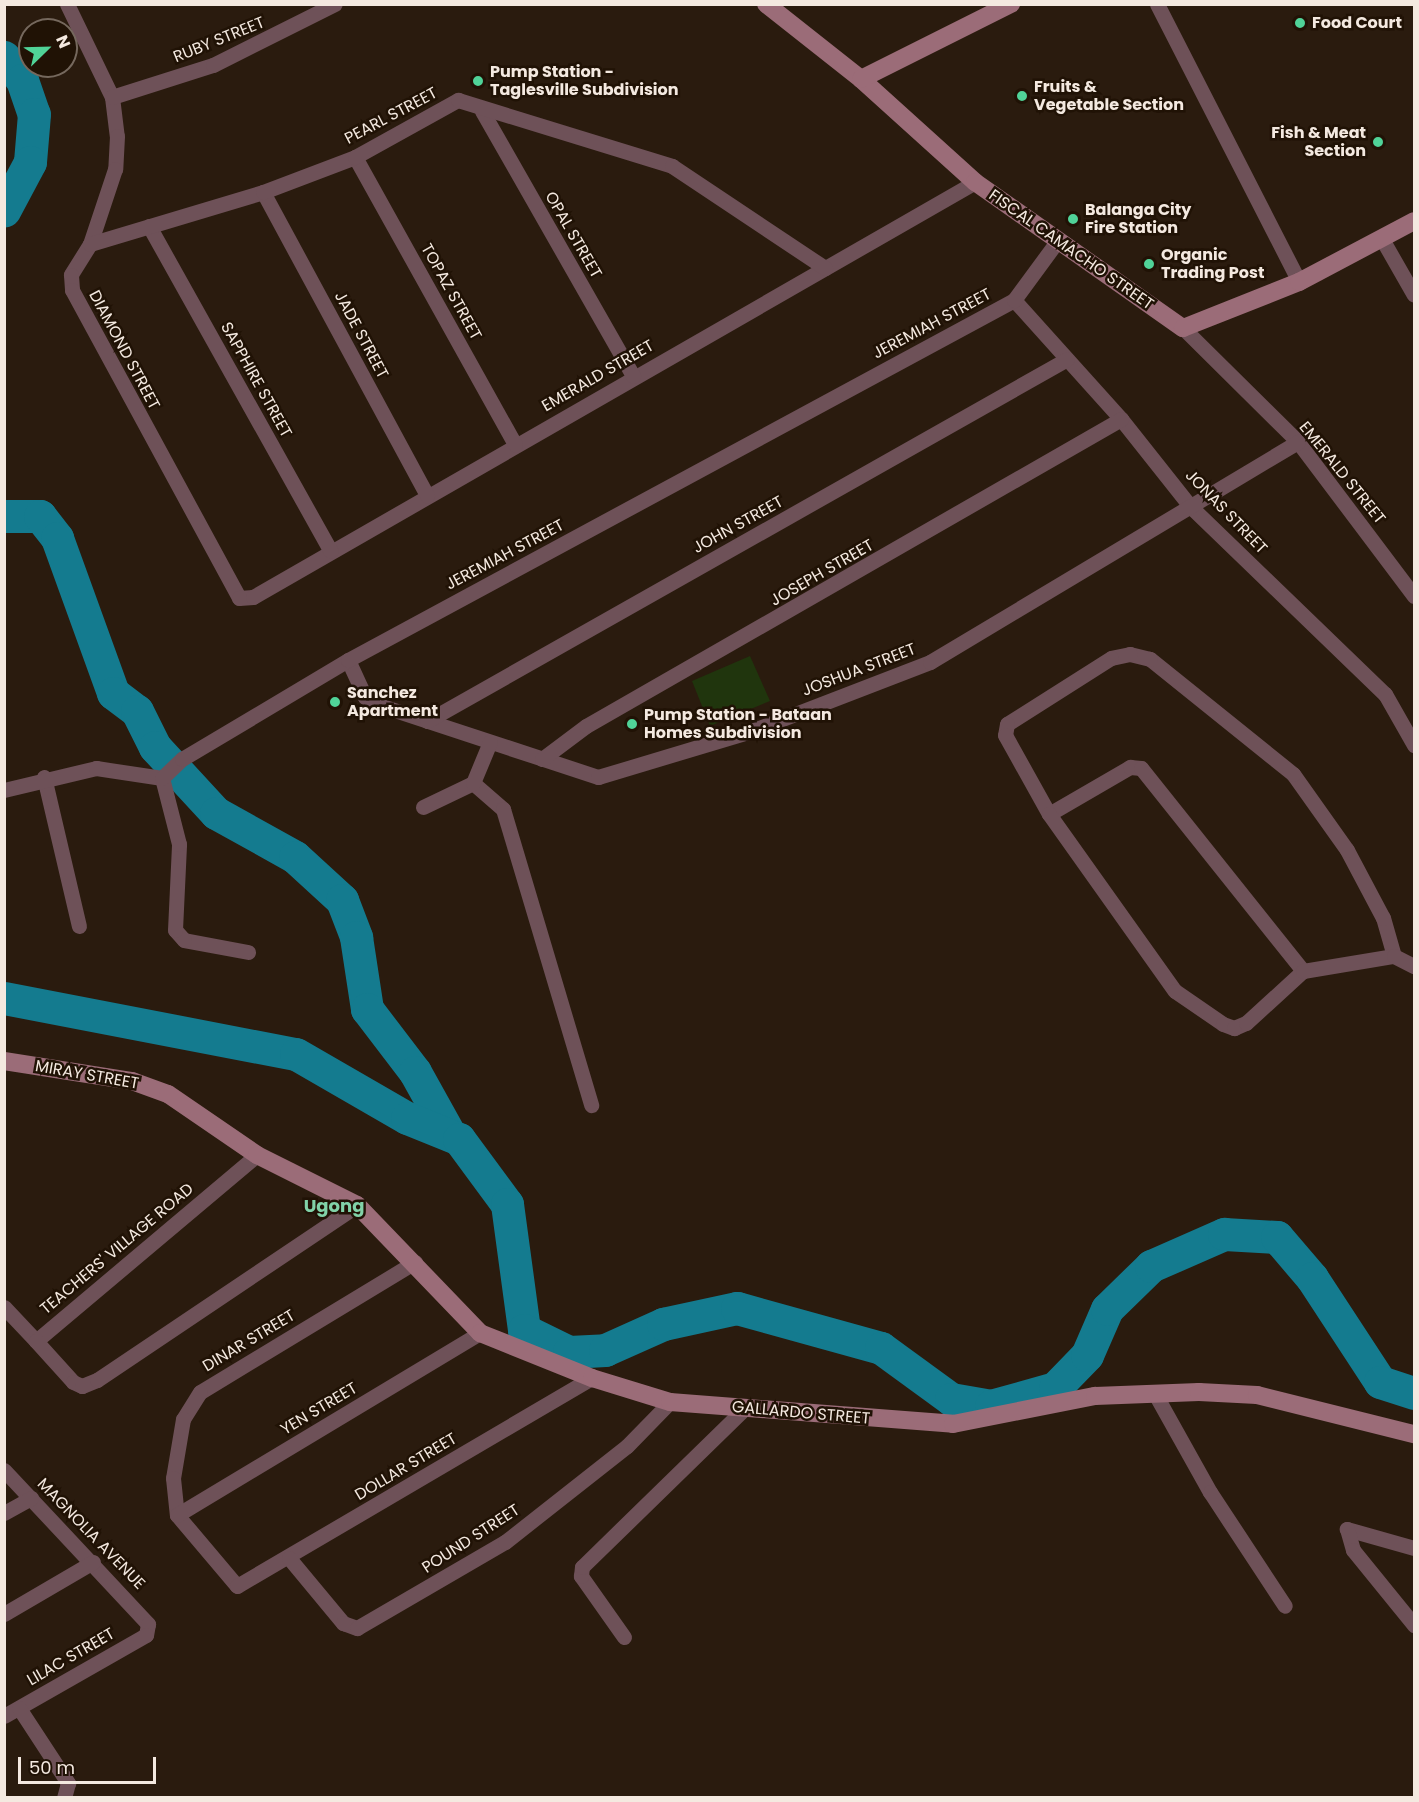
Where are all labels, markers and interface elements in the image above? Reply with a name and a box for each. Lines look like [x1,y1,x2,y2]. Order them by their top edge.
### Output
street label: RUBY STREET [171,13,267,67]
place label: Food Court [1312,13,1402,33]
marker: Food Court [1293,16,1307,30]
north arrow [18,18,78,78]
text: N [50,32,76,52]
place label: Pump Station - Taglesville Subdivision [490,62,679,100]
marker: Pump Station - Taglesville Subdivision [471,74,485,88]
place label: Fruits & Vegetable Section [1034,77,1184,115]
street label: PEARL STREET [341,84,441,148]
marker: Fruits & Vegetable Section [1015,89,1029,103]
place label: Fish & Meat Section [1271,123,1366,161]
marker: Fish & Meat Section [1371,135,1385,149]
street label: FISCAL CAMACHO STREET [985,186,1157,314]
street label: OPAL STREET [541,188,605,282]
place label: Balanga City Fire Station [1085,200,1191,238]
marker: Balanga City Fire Station [1066,212,1080,226]
street label: TOPAZ STREET [417,241,485,343]
place label: Organic Trading Post [1161,245,1264,283]
marker: Organic Trading Post [1142,257,1156,271]
street label: JEREMIAH STREET [870,285,994,363]
street label: DIAMOND STREET [85,287,163,413]
street label: JADE STREET [330,288,392,382]
street label: SAPPHIRE STREET [216,319,296,441]
street label: EMERALD STREET [539,336,657,416]
street label: EMERALD STREET [1295,418,1389,528]
street label: JONAS STREET [1181,466,1271,558]
street label: JOHN STREET [689,492,787,558]
street label: JEREMIAH STREET [443,516,567,594]
street label: JOSEPH STREET [767,536,877,610]
street label: JOSHUA STREET [799,639,919,701]
place label: Sanchez Apartment [347,683,438,721]
marker: Sanchez Apartment [328,695,342,709]
place label: Pump Station - Bataan Homes Subdivision [644,705,832,743]
marker: Pump Station - Bataan Homes Subdivision [625,717,639,731]
street label: MIRAY STREET [34,1056,140,1094]
street label: TEACHERS' VILLAGE ROAD [37,1179,197,1319]
district label: Ugong [304,1195,364,1217]
street label: DINAR STREET [199,1306,299,1376]
street label: YEN STREET [277,1379,361,1439]
street label: GALLARDO STREET [731,1397,871,1429]
street label: DOLLAR STREET [352,1429,460,1505]
street label: MAGNOLIA AVENUE [33,1475,149,1593]
street label: POUND STREET [419,1500,523,1578]
street label: LILAC STREET [24,1624,118,1690]
scale bar [21,1745,159,1783]
text: 50 m [29,1755,75,1780]

